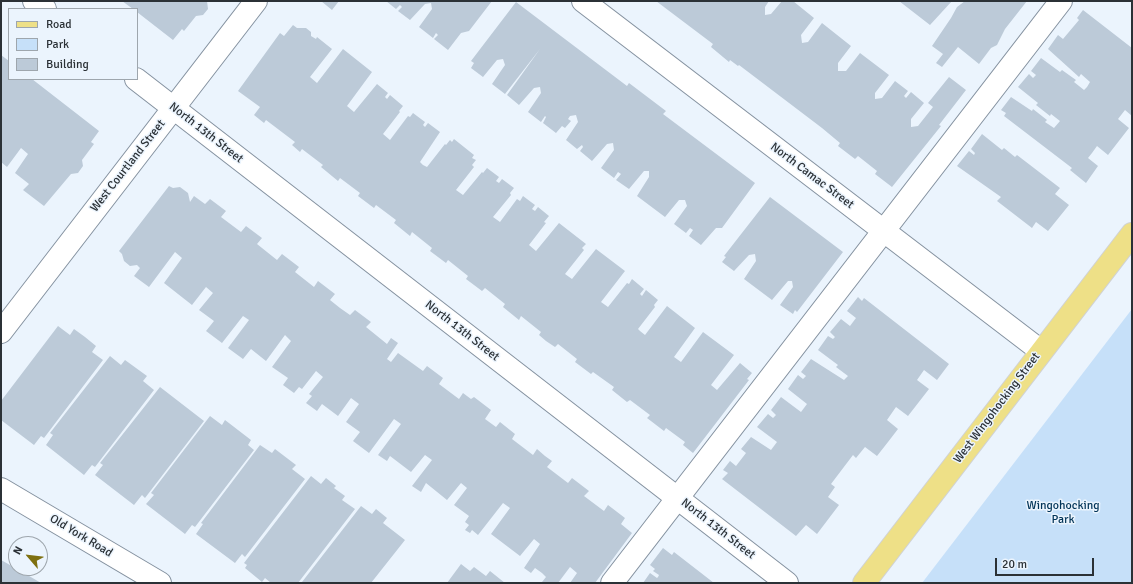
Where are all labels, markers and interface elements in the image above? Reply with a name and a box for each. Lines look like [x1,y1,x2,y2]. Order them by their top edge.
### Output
legend [8,8,138,80]
text: Road [46,17,72,32]
text: Park [46,37,69,52]
text: Building [46,57,89,72]
street label: North 13th Street [166,100,246,166]
street label: West Courtland Street [88,117,168,215]
street label: North Camac Street [767,140,857,212]
street label: North 13th Street [422,298,502,364]
street label: West Wingohocking Street [951,350,1043,466]
street label: North 13th Street [678,496,758,562]
park label: Wingohocking Park [1026,499,1100,527]
street label: Old York Road [47,512,115,560]
north arrow [8,536,48,576]
text: N [10,544,25,557]
scale bar [997,550,1096,576]
text: 20 m [1002,557,1027,572]

